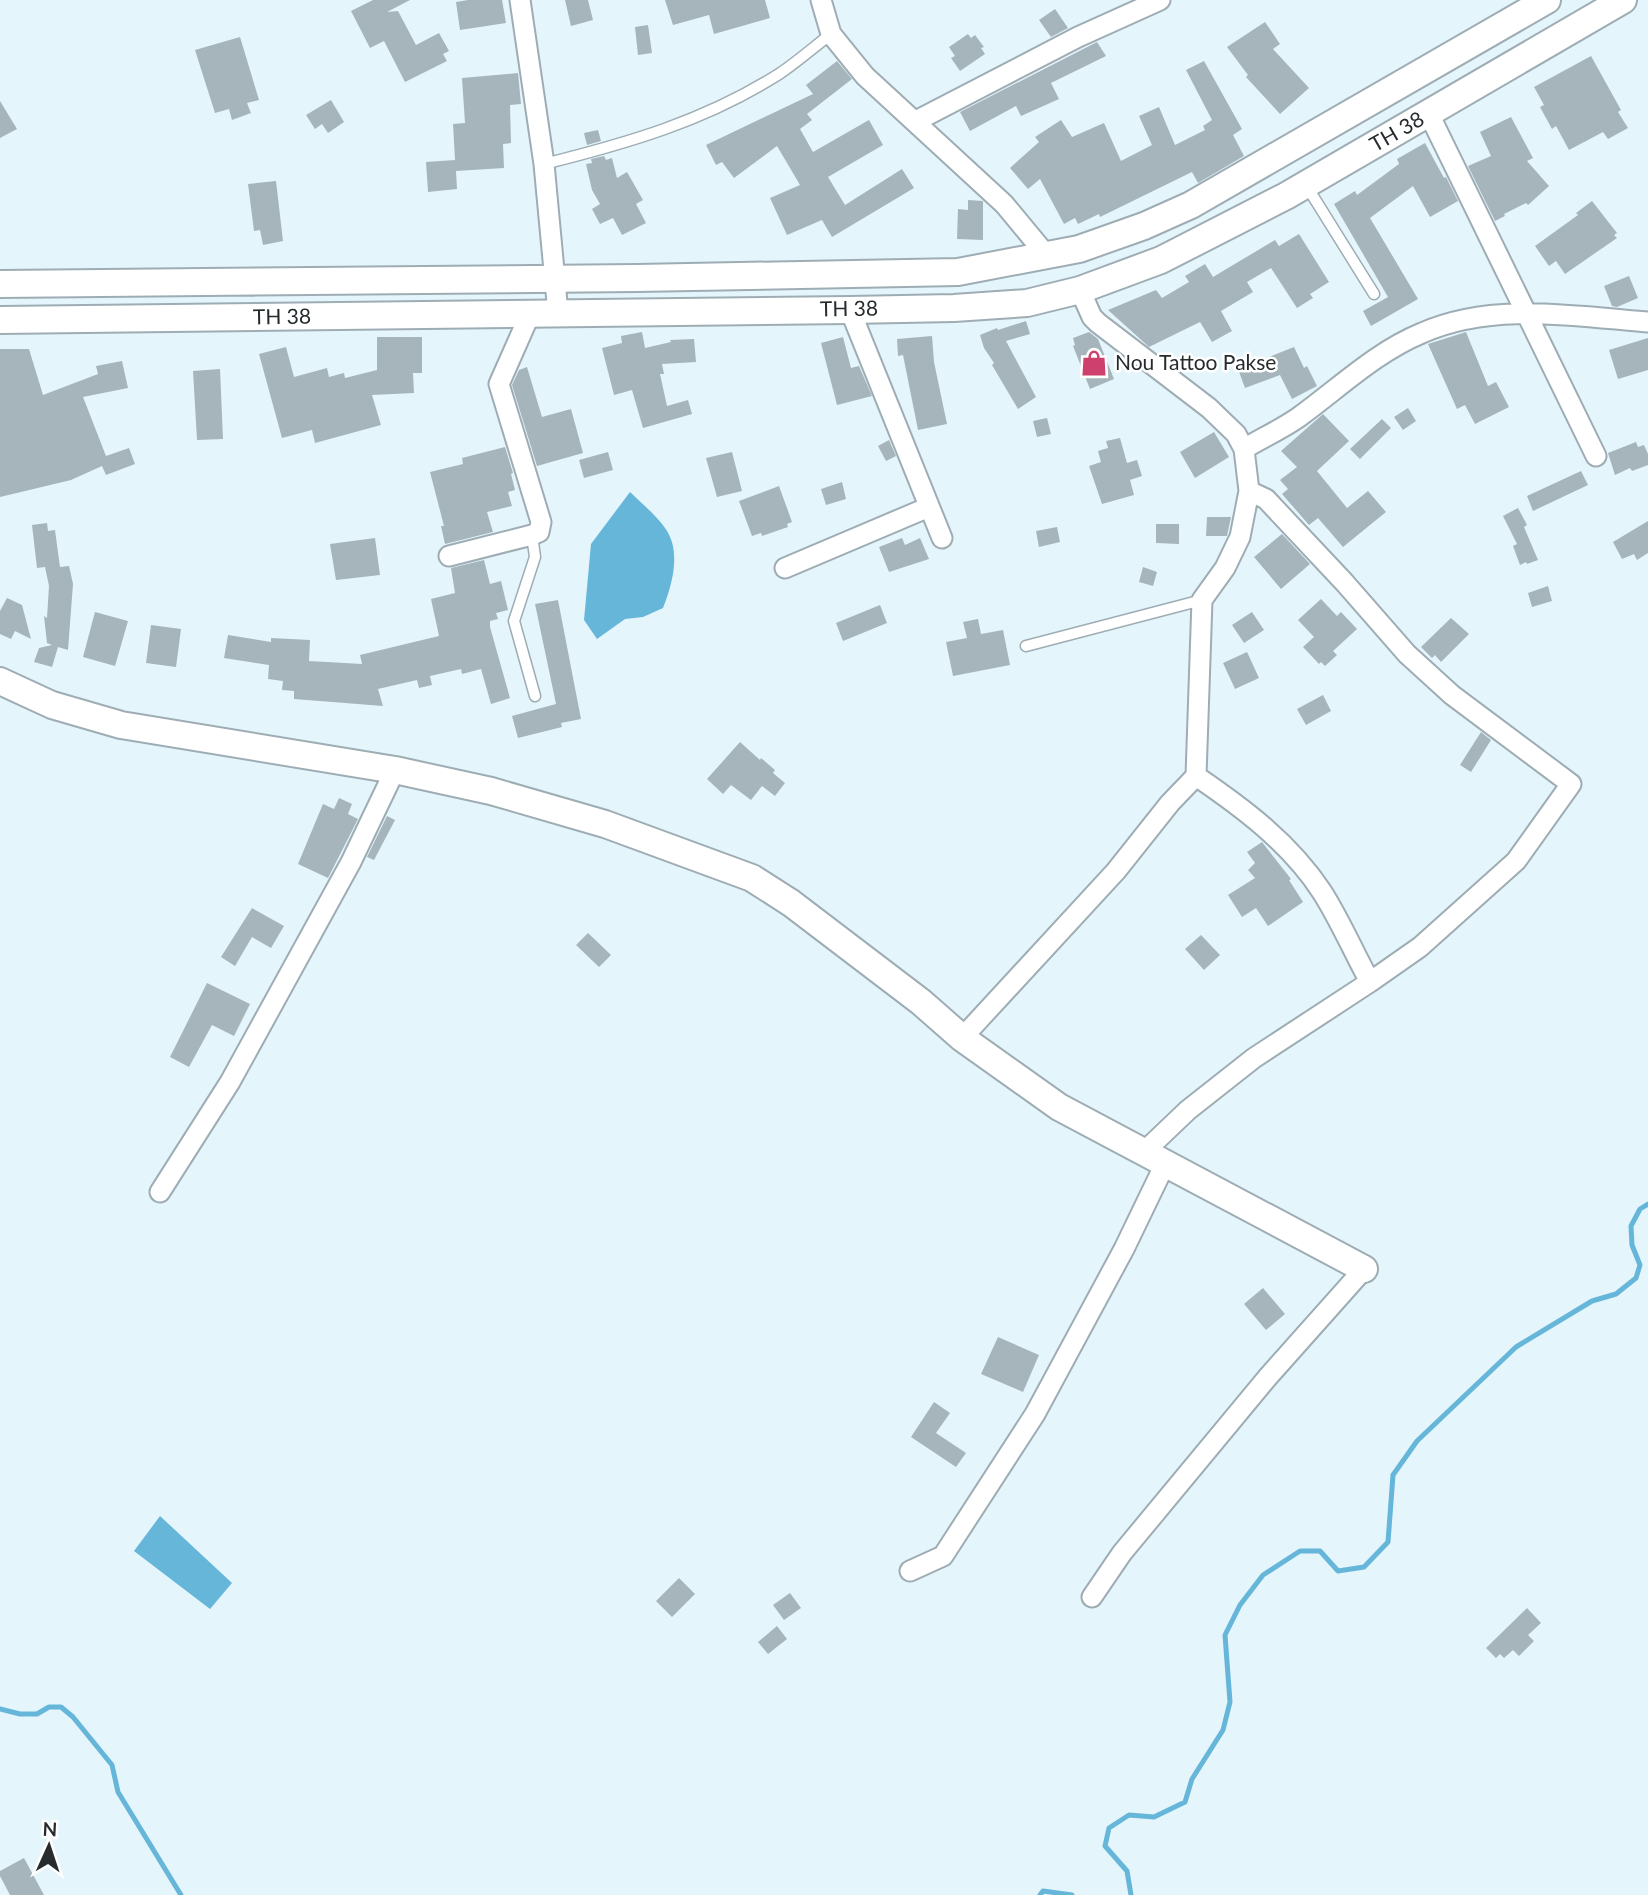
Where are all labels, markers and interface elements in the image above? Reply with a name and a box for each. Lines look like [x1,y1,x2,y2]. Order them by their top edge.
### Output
street label: TH 38 [1365,105,1428,156]
street label: TH 38 [820,294,878,321]
street label: TH 38 [253,302,311,329]
shop icon: Nou Tattoo Pakse [1079,348,1109,378]
place label: Nou Tattoo Pakse [1115,349,1276,374]
north arrow [14,1811,84,1881]
text: N [42,1817,58,1840]

